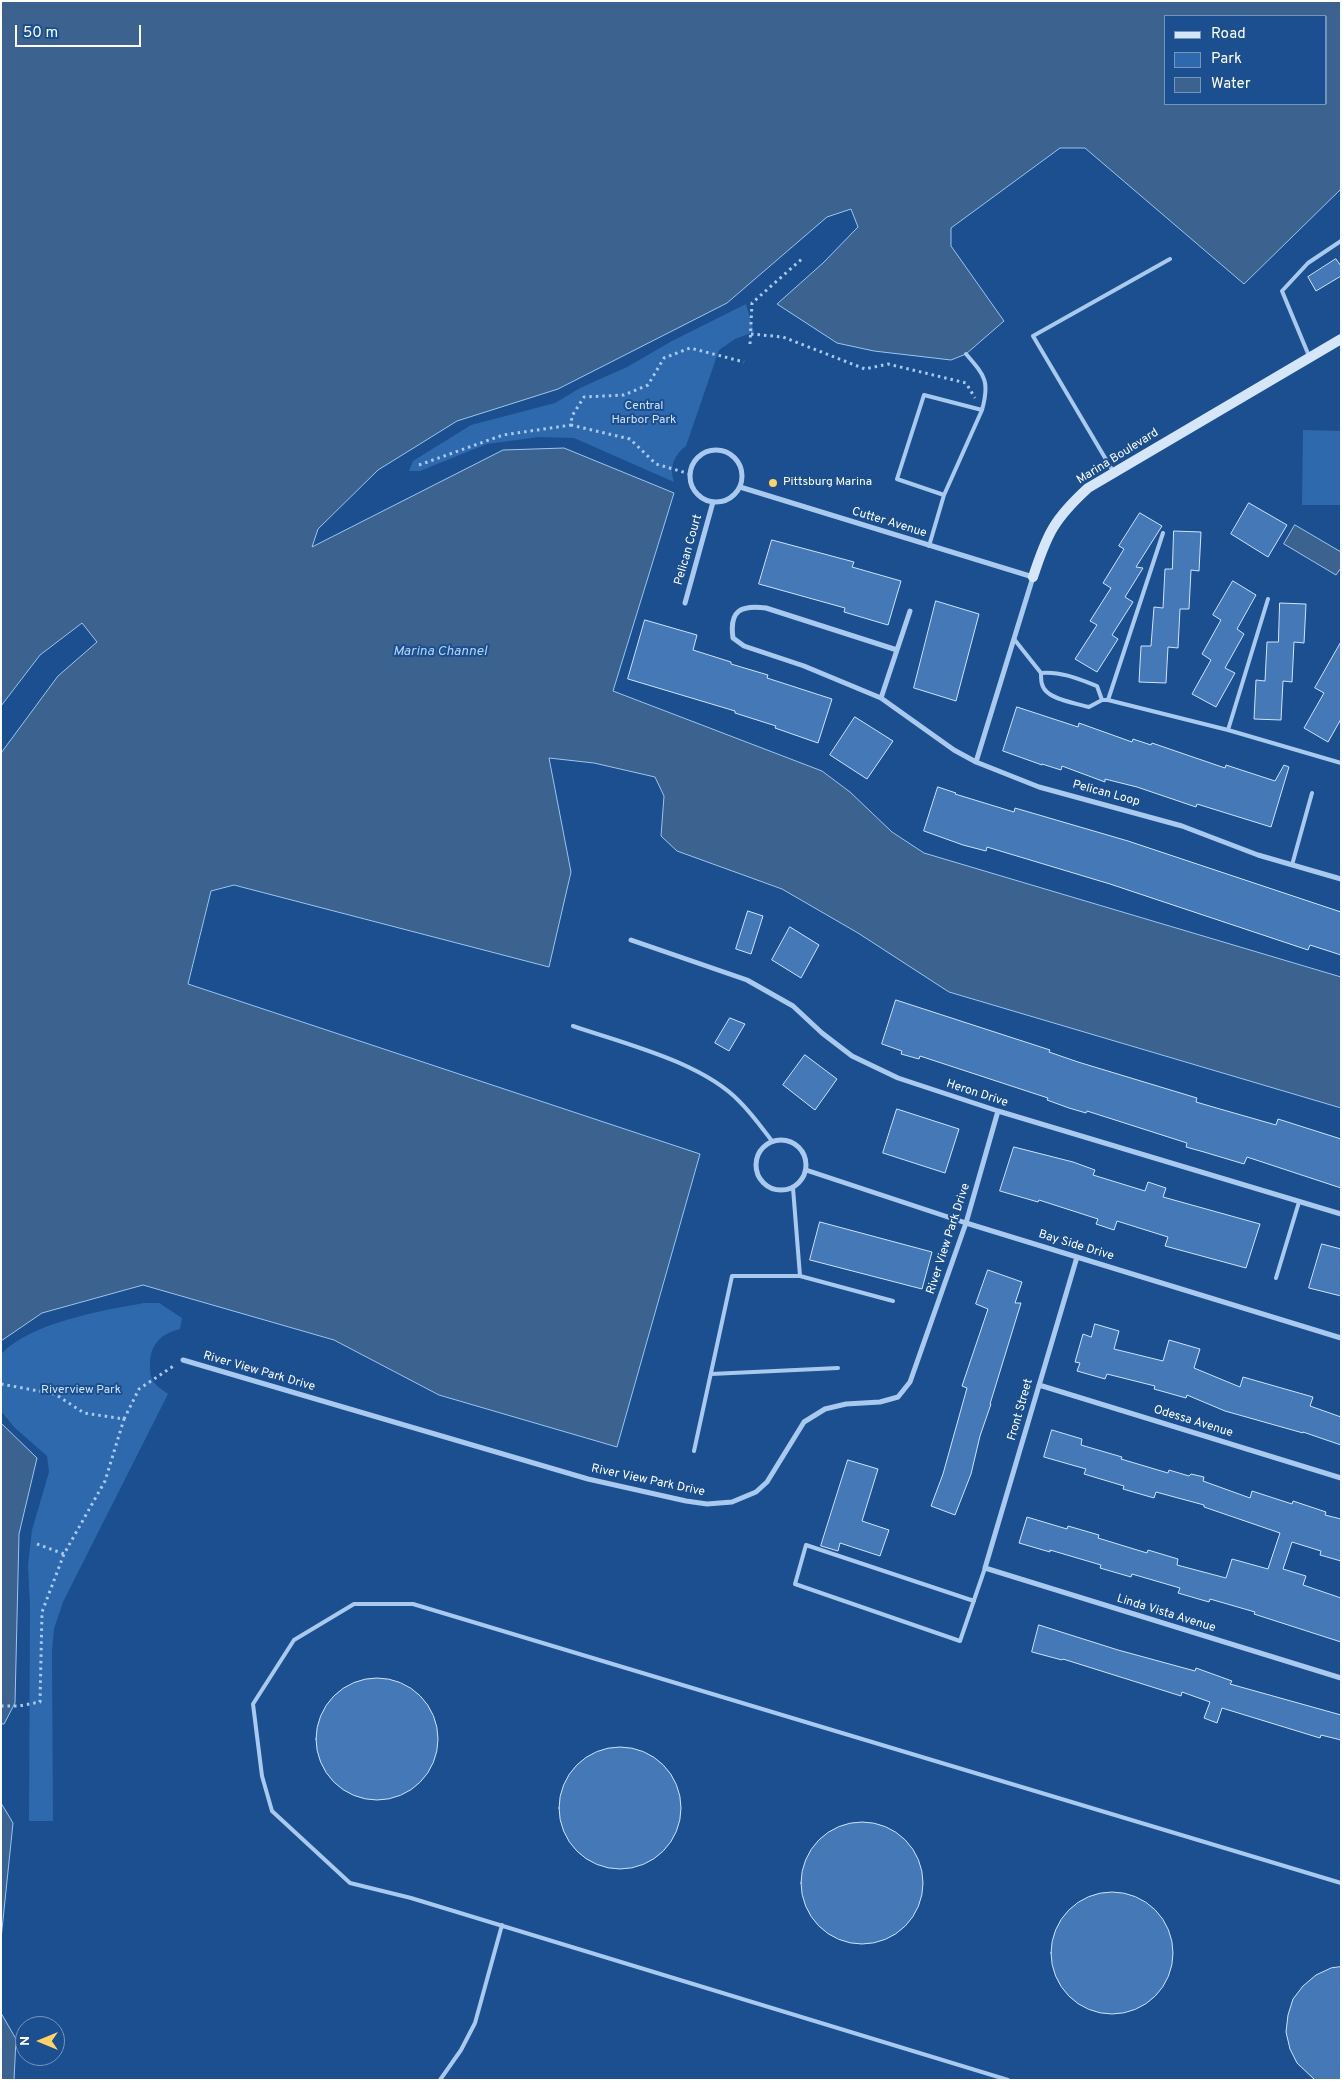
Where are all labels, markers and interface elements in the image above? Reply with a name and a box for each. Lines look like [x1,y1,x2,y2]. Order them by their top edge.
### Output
scale bar [18,15,144,47]
legend [1164,15,1327,105]
text: 50 m [23,24,58,43]
text: Road [1211,25,1246,44]
text: Park [1211,50,1242,69]
text: Water [1211,75,1250,94]
park label: Central Harbor Park [612,400,676,428]
street label: Marina Boulevard [1074,426,1162,488]
place label: Pittsburg Marina [783,476,872,490]
marker: Pittsburg Marina [767,477,779,489]
street label: Cutter Avenue [850,505,928,541]
street label: Pelican Court [672,513,706,587]
water label: Marina Channel [393,644,487,660]
street label: Pelican Loop [1071,778,1141,810]
street label: Heron Drive [944,1077,1010,1111]
street label: River View Park Drive [924,1182,974,1296]
street label: Bay Side Drive [1037,1228,1115,1264]
street label: River View Park Drive [201,1349,317,1395]
street label: Front Street [1005,1377,1037,1443]
park label: Riverview Park [41,1384,121,1398]
street label: Odessa Avenue [1152,1403,1234,1441]
street label: River View Park Drive [590,1462,706,1500]
street label: Linda Vista Avenue [1115,1592,1217,1636]
north arrow [15,2016,65,2066]
text: N [17,2036,34,2046]

